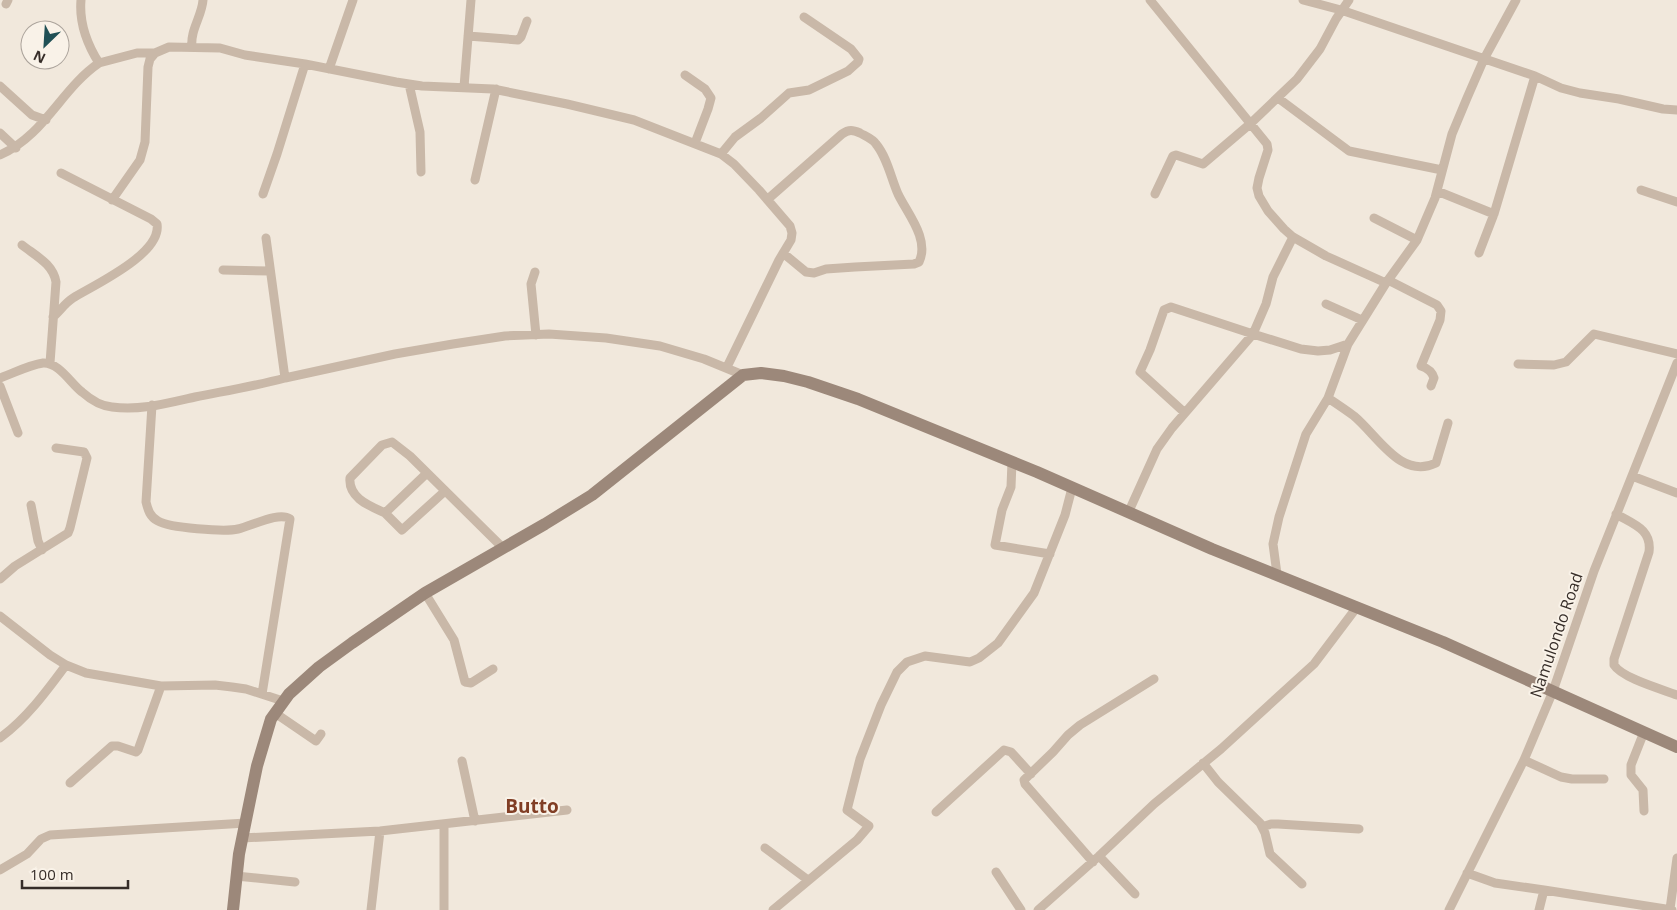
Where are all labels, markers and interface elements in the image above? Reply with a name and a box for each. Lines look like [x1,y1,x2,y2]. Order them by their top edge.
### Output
north arrow [20,20,70,70]
text: N [30,46,48,68]
street label: Namulondo Road [1524,570,1588,700]
district label: Butto [505,793,559,819]
scale bar [22,858,129,890]
text: 100 m [30,864,74,884]

